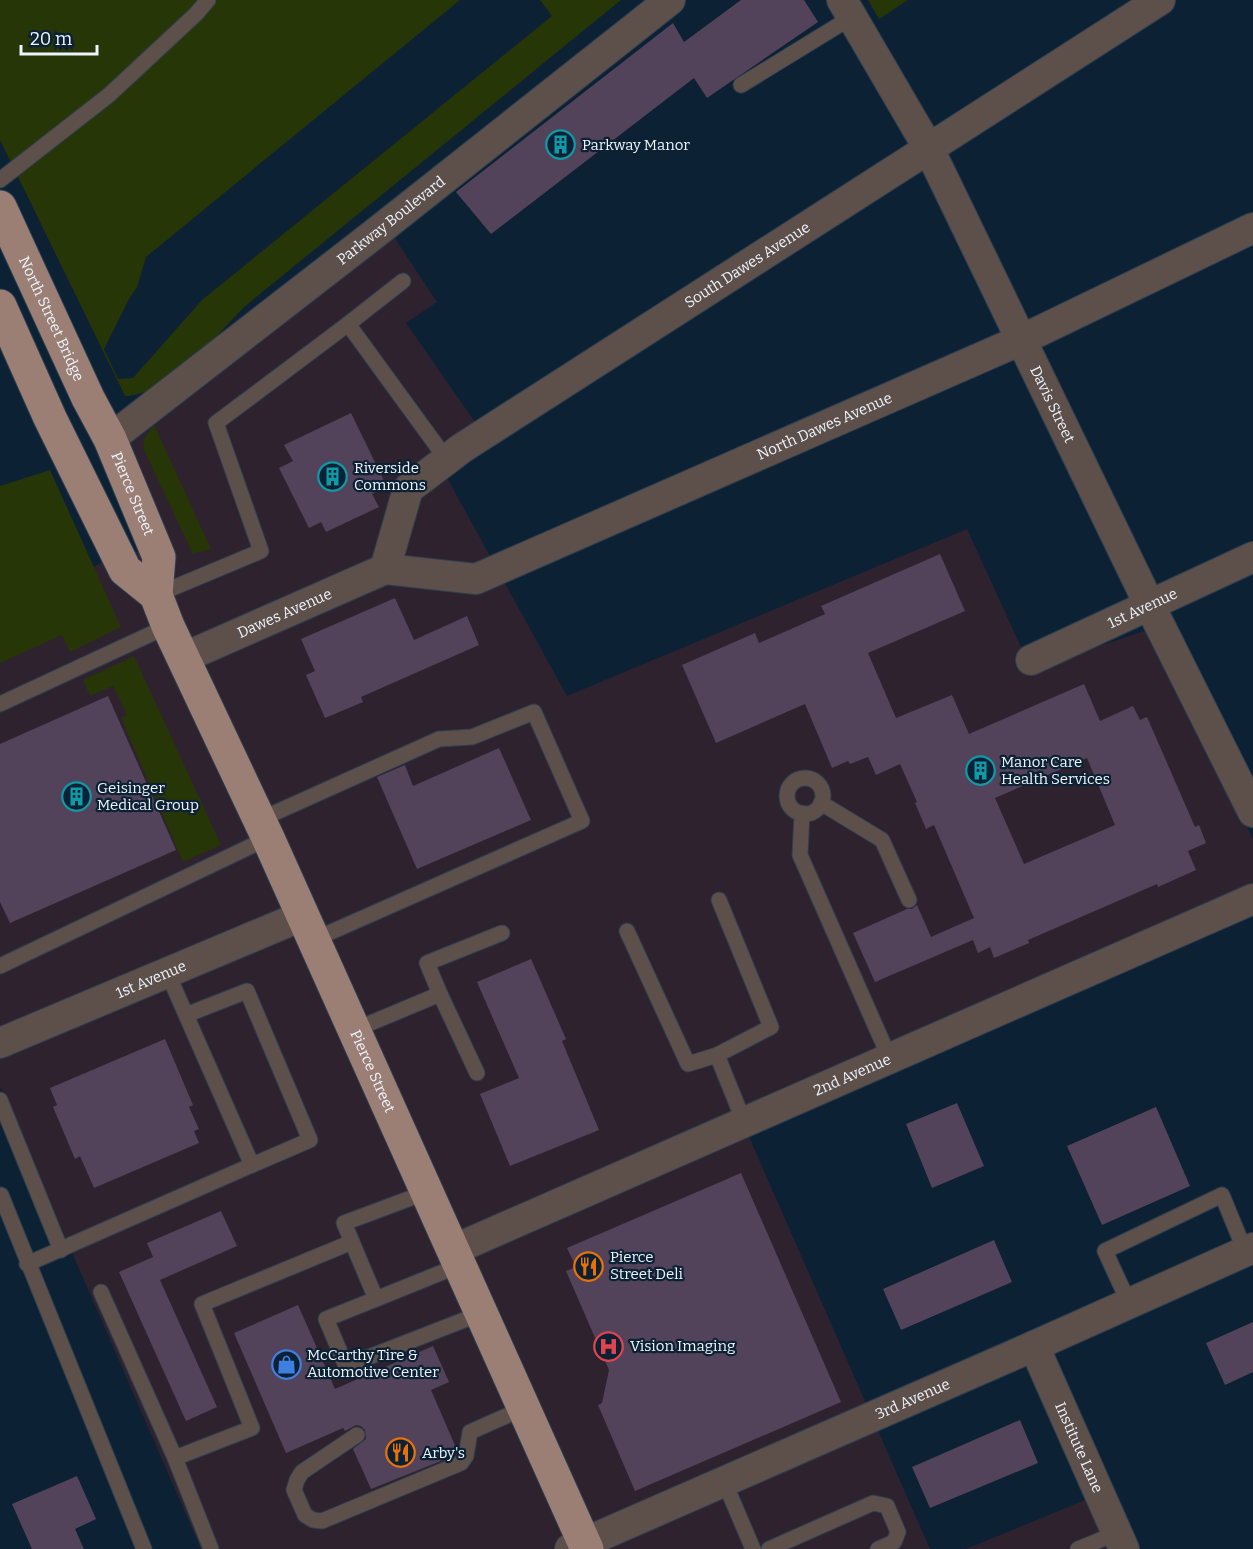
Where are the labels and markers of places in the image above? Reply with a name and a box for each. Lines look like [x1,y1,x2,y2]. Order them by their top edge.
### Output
building icon: Parkway Manor [545,129,577,161]
place label: Parkway Manor [582,136,690,154]
place label: Riverside Commons [354,459,426,494]
building icon: Riverside Commons [317,461,349,493]
place label: Manor Care Health Services [1001,753,1110,788]
building icon: Manor Care Health Services [964,755,996,787]
place label: Geisinger Medical Group [97,779,199,814]
building icon: Geisinger Medical Group [60,781,92,813]
place label: Pierce Street Deli [610,1248,684,1283]
restaurant icon: Pierce Street Deli [573,1250,605,1282]
hospital icon: Vision Imaging [593,1330,625,1362]
place label: Vision Imaging [630,1337,735,1355]
place label: McCarthy Tire & Automotive Center [307,1346,439,1381]
shop icon: McCarthy Tire & Automotive Center [270,1348,302,1380]
restaurant icon: Arby's [385,1437,417,1469]
place label: Arby's [422,1444,465,1462]

